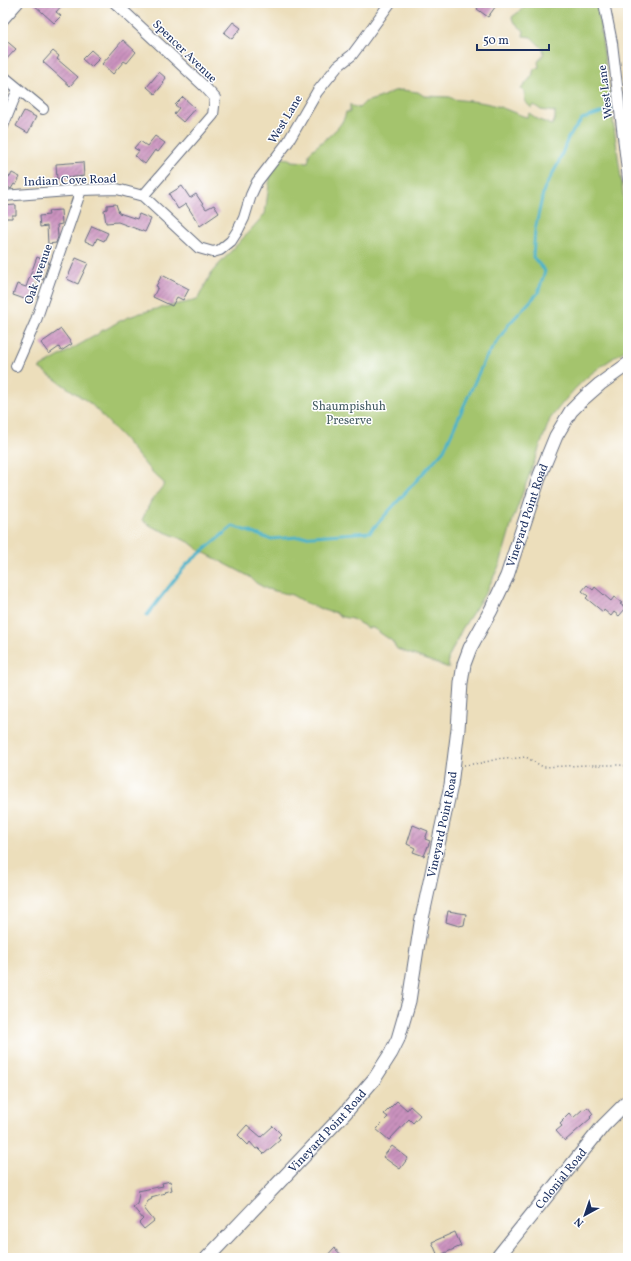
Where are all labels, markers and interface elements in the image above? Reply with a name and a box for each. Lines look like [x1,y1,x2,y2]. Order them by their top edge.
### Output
street label: Spencer Avenue [149,17,220,87]
scale bar [477,26,549,52]
text: 50 m [483,33,509,49]
street label: West Lane [595,64,617,120]
street label: West Lane [265,92,307,147]
street label: Indian Cove Road [23,171,117,191]
street label: Oak Avenue [21,242,57,307]
park label: Shaumpishuh Preserve [312,399,386,429]
street label: Vineyard Point Road [503,461,553,570]
street label: Vineyard Point Road [424,770,462,879]
street label: Vineyard Point Road [285,1086,371,1177]
street label: Colonial Road [532,1145,591,1213]
north arrow [565,1195,605,1235]
text: N [572,1213,587,1230]

